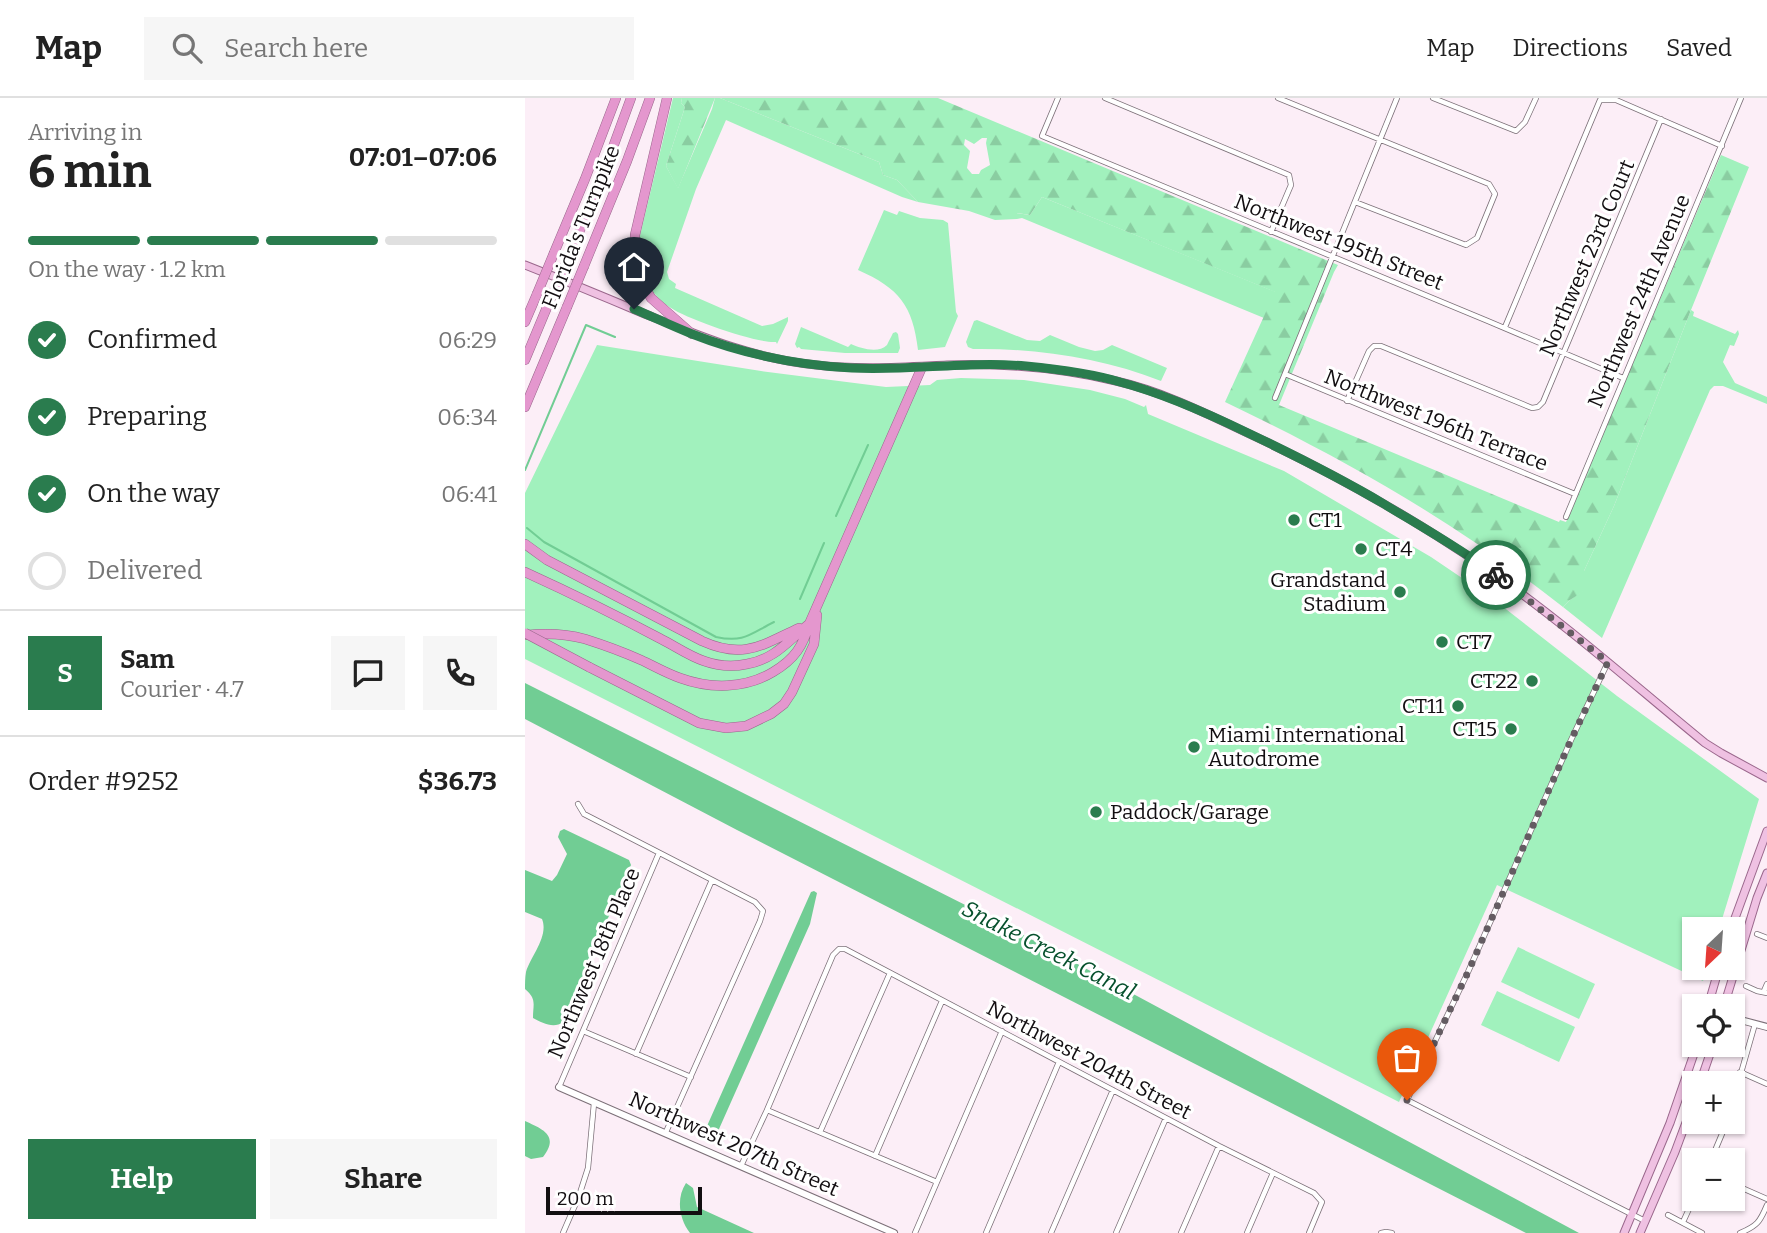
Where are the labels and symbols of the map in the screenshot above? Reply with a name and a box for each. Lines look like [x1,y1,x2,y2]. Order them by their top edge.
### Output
street label: Florida's Turnpike [536,141,626,313]
street label: Northwest 23rd Court [1534,156,1640,360]
street label: Northwest 195th Street [1231,188,1448,296]
street label: Northwest 24th Avenue [1582,190,1696,412]
pin [604,237,664,309]
street label: Northwest 196th Terrace [1320,363,1552,477]
place label: CT1 [1308,507,1342,533]
marker: CT1 [1286,512,1302,528]
place label: CT4 [1375,536,1413,562]
courier [1461,540,1531,610]
marker: CT4 [1353,541,1369,557]
place label: Grandstand Stadium [1270,567,1386,617]
marker: Grandstand Stadium [1392,584,1408,600]
place label: CT7 [1456,629,1492,655]
marker: CT7 [1434,634,1450,650]
place label: CT22 [1470,668,1518,694]
marker: CT22 [1524,673,1540,689]
place label: CT11 [1402,693,1444,719]
marker: CT11 [1450,698,1466,714]
place label: CT15 [1452,716,1497,742]
marker: CT15 [1503,721,1519,737]
place label: Miami International Autodrome [1208,722,1405,772]
marker: Miami International Autodrome [1186,739,1202,755]
place label: Paddock/Garage [1110,799,1269,825]
marker: Paddock/Garage [1088,804,1104,820]
street label: Northwest 18th Place [542,864,646,1062]
water label: Snake Creek Canal [958,894,1140,1006]
north arrow [1682,917,1745,980]
street label: Northwest 204th Street [982,995,1196,1125]
pin [1377,1028,1437,1100]
street label: Northwest 207th Street [625,1086,843,1202]
scale bar [546,1184,702,1216]

